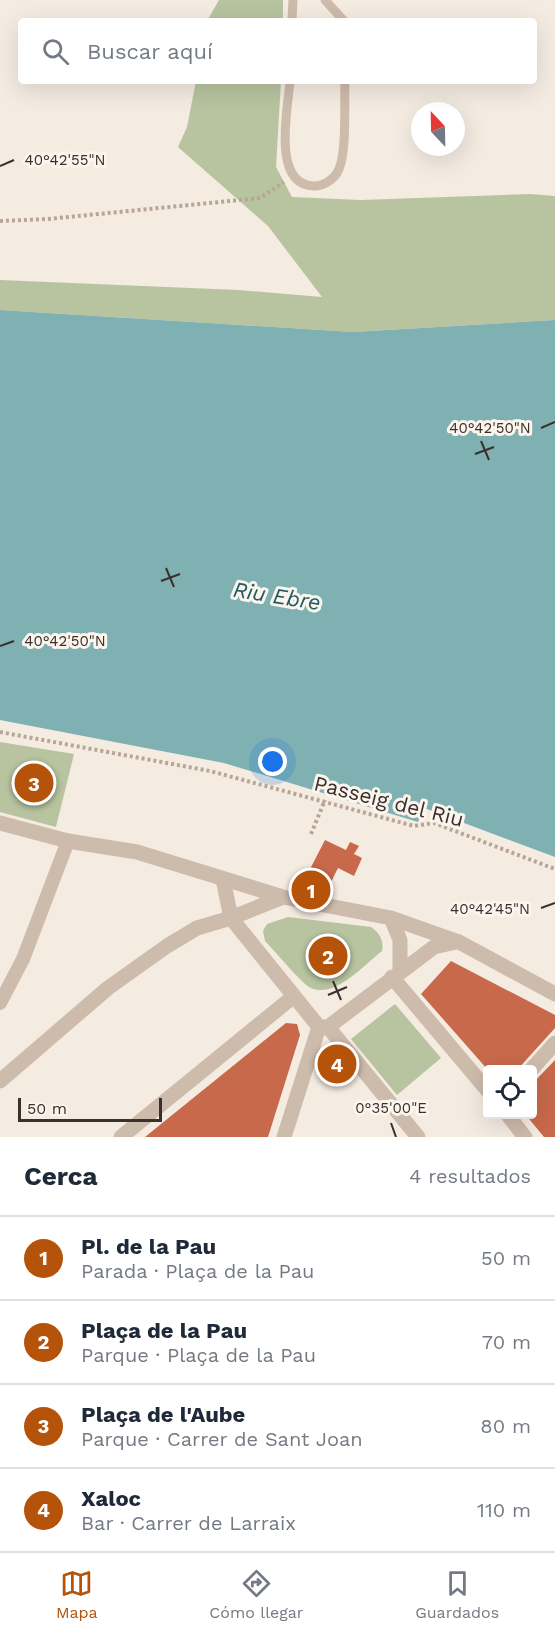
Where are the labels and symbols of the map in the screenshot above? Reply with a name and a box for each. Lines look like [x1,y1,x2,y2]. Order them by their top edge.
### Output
north arrow [411,102,465,156]
text: 40°42'55"N [25,151,105,169]
text: 40°42'50"N [449,419,531,437]
water label: Riu Ebre [231,577,323,615]
text: 40°42'50"N [24,632,106,650]
your location [258,747,287,776]
pin: 3 [15,760,54,806]
street label: Passeig del Riu [312,770,466,832]
pin: 1 [292,868,330,912]
text: 40°42'45"N [450,900,530,918]
pin: 2 [308,934,348,978]
pin: 4 [318,1042,356,1086]
scale bar [18,1095,162,1122]
text: 0°35'00"E [355,1099,427,1117]

